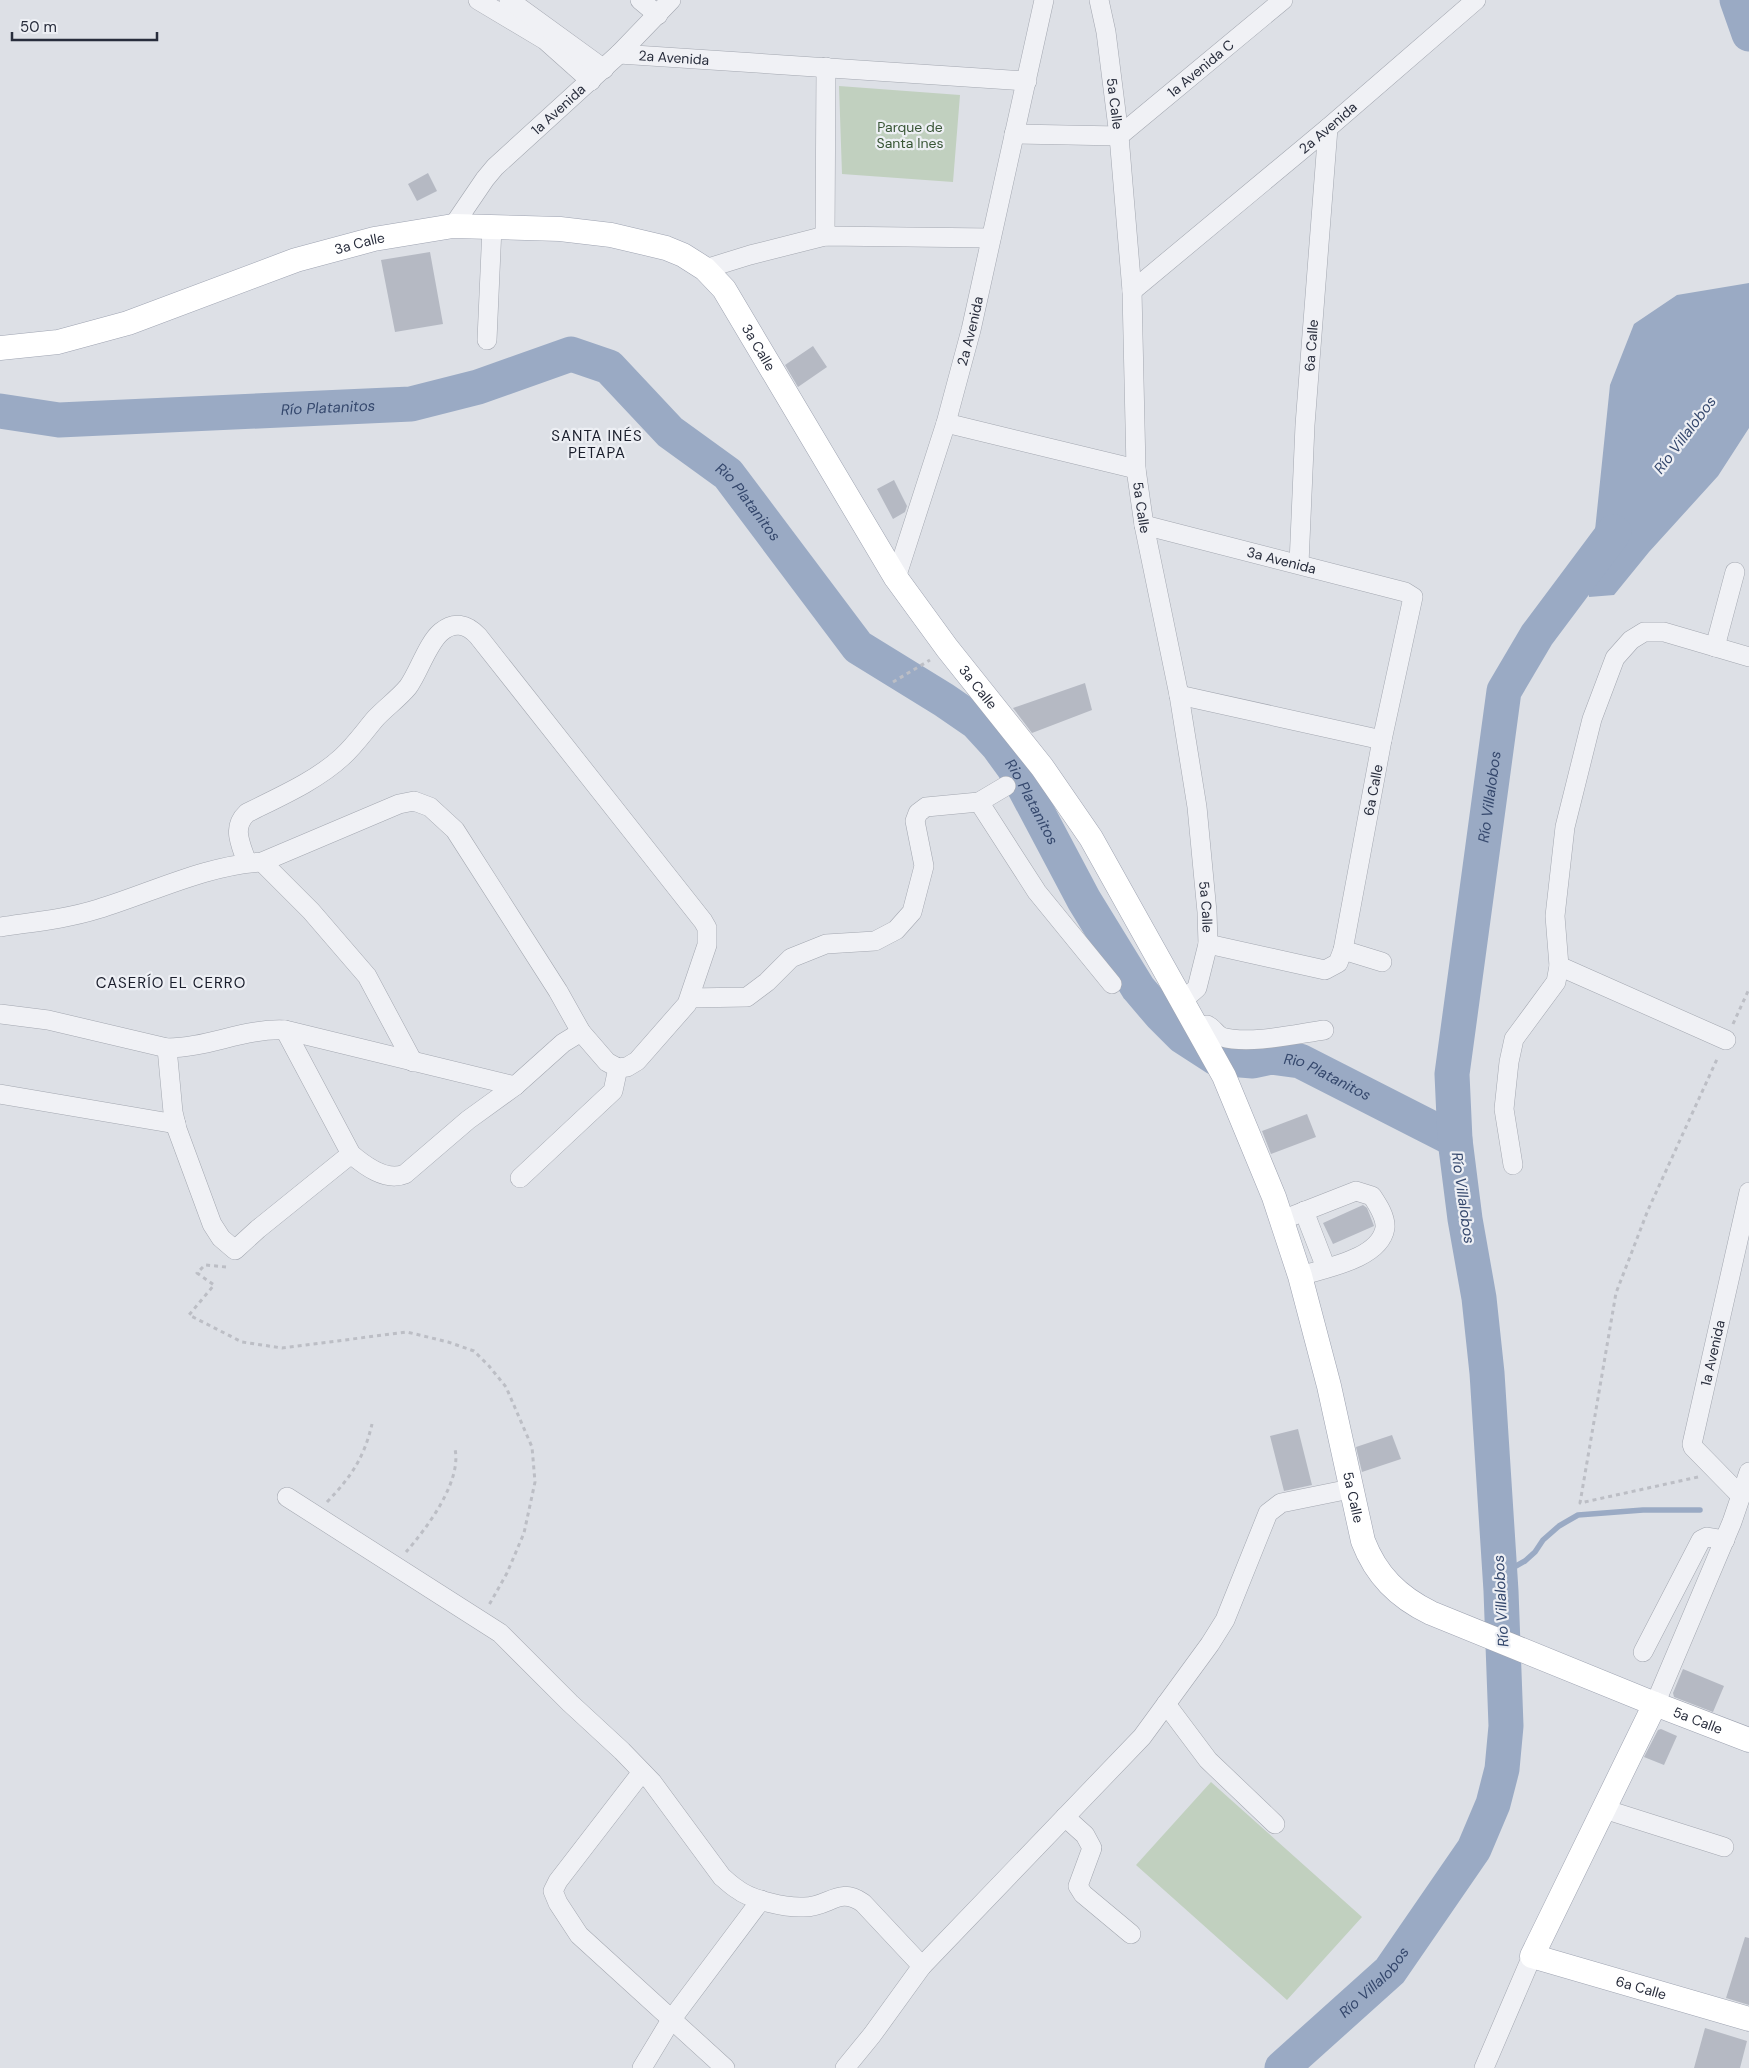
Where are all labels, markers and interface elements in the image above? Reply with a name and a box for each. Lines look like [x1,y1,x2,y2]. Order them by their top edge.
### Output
scale bar [12,10,158,42]
text: 50 m [20,17,57,37]
street label: 1a Avenida C [1164,36,1237,101]
street label: 2a Avenida [638,46,710,69]
street label: 5a Calle [1103,77,1127,131]
street label: 1a Avenida [527,80,589,139]
street label: 2a Avenida [1295,98,1361,158]
park label: Parque de Santa Ines [877,118,943,152]
street label: 3a Calle [332,228,386,258]
street label: 2a Avenida [953,295,987,368]
street label: 6a Calle [1300,319,1322,372]
street label: 3a Calle [738,321,780,374]
water label: Río Villalobos [1649,392,1721,478]
water label: Río Platanitos [280,396,376,420]
district label: SANTA INÉS PETAPA [551,426,643,463]
water label: Rio Platanitos [712,458,785,545]
street label: 5a Calle [1129,481,1154,535]
street label: 3a Avenida [1245,543,1318,578]
street label: 3a Calle [955,661,1001,713]
water label: Río Villalobos [1473,750,1506,844]
water label: Rio Platanitos [1001,755,1063,848]
street label: 6a Calle [1359,763,1387,817]
street label: 5a Calle [1195,880,1217,933]
district label: CASERÍO EL CERRO [96,973,246,993]
water label: Rio Platanitos [1283,1049,1374,1105]
water label: Río Villalobos [1447,1151,1479,1245]
street label: 1a Avenida [1696,1318,1729,1388]
street label: 5a Calle [1339,1470,1368,1525]
water label: Río Villalobos [1489,1554,1513,1648]
street label: 5a Calle [1670,1703,1725,1738]
water label: Río Villalobos [1335,1943,1414,2022]
street label: 6a Calle [1614,1972,1669,2004]

